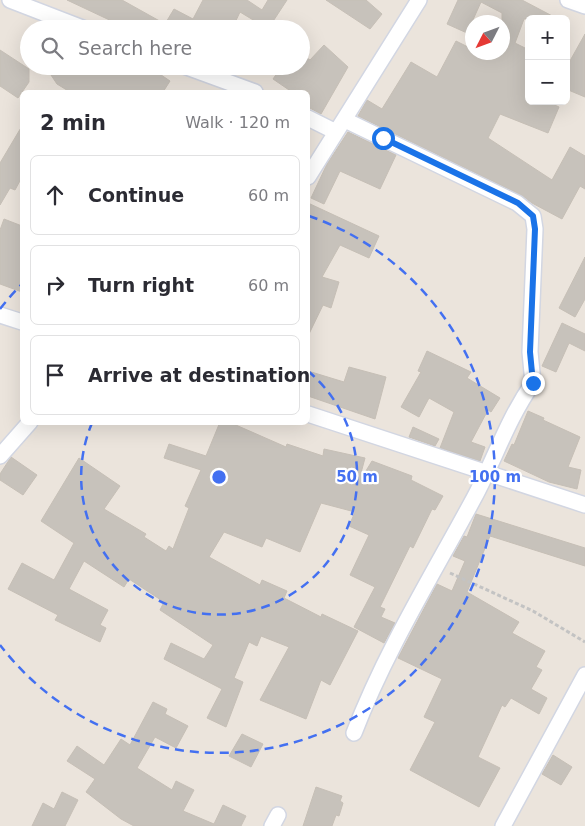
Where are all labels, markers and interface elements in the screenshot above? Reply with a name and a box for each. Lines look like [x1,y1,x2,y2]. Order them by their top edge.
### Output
north arrow [465,15,510,60]
map controls [525,15,570,105]
button: + [525,15,570,60]
search box [20,20,310,75]
icon: search [38,34,66,62]
text: Search here [78,37,192,59]
button: − [525,60,570,105]
text: 2 min [40,111,106,135]
text: Walk · 120 m [185,113,290,132]
route start [372,127,395,150]
icon: ahead [41,181,69,209]
text: Continue [88,184,184,206]
text: 60 m [248,186,289,205]
icon: right [41,271,69,299]
text: Turn right [88,274,194,296]
text: 60 m [248,276,289,295]
icon: arrive [41,361,69,389]
text: Arrive at destination [88,364,310,386]
route end [522,372,545,395]
centre of rings [210,468,228,486]
text: 50 m [336,468,378,486]
text: 100 m [469,468,521,486]

